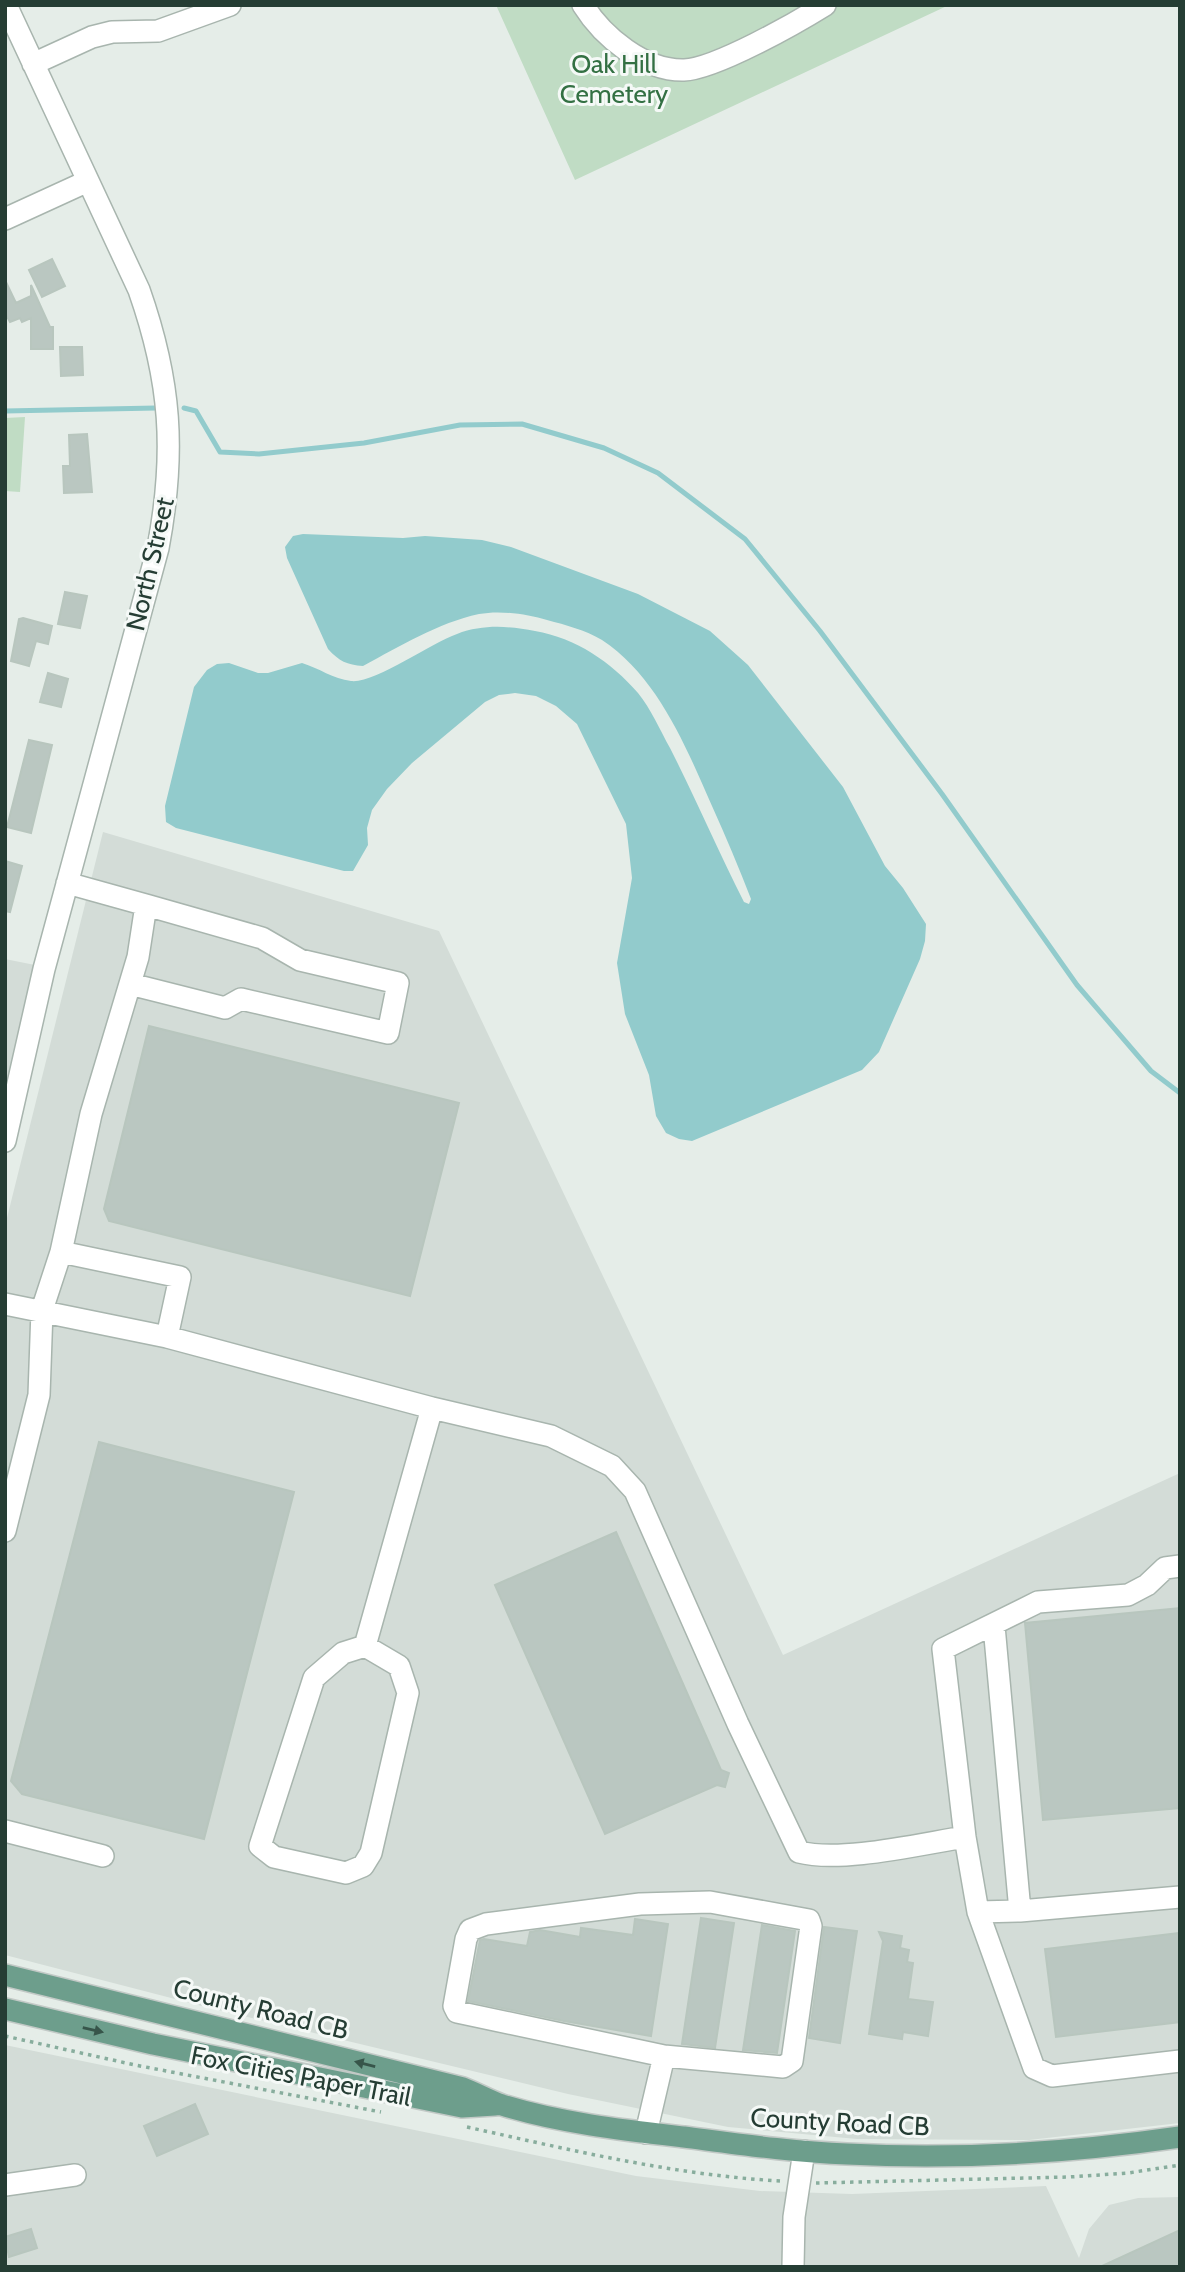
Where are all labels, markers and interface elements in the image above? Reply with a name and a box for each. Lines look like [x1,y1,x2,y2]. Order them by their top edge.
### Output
park label: Oak Hill Cemetery [560,48,668,110]
street label: North Street [119,494,181,634]
street label: County Road CB [170,1972,352,2046]
one-way arrow [82,2024,104,2035]
street label: Fox Cities Paper Trail [188,2039,414,2113]
one-way arrow [354,2058,376,2069]
street label: County Road CB [750,2101,930,2143]

